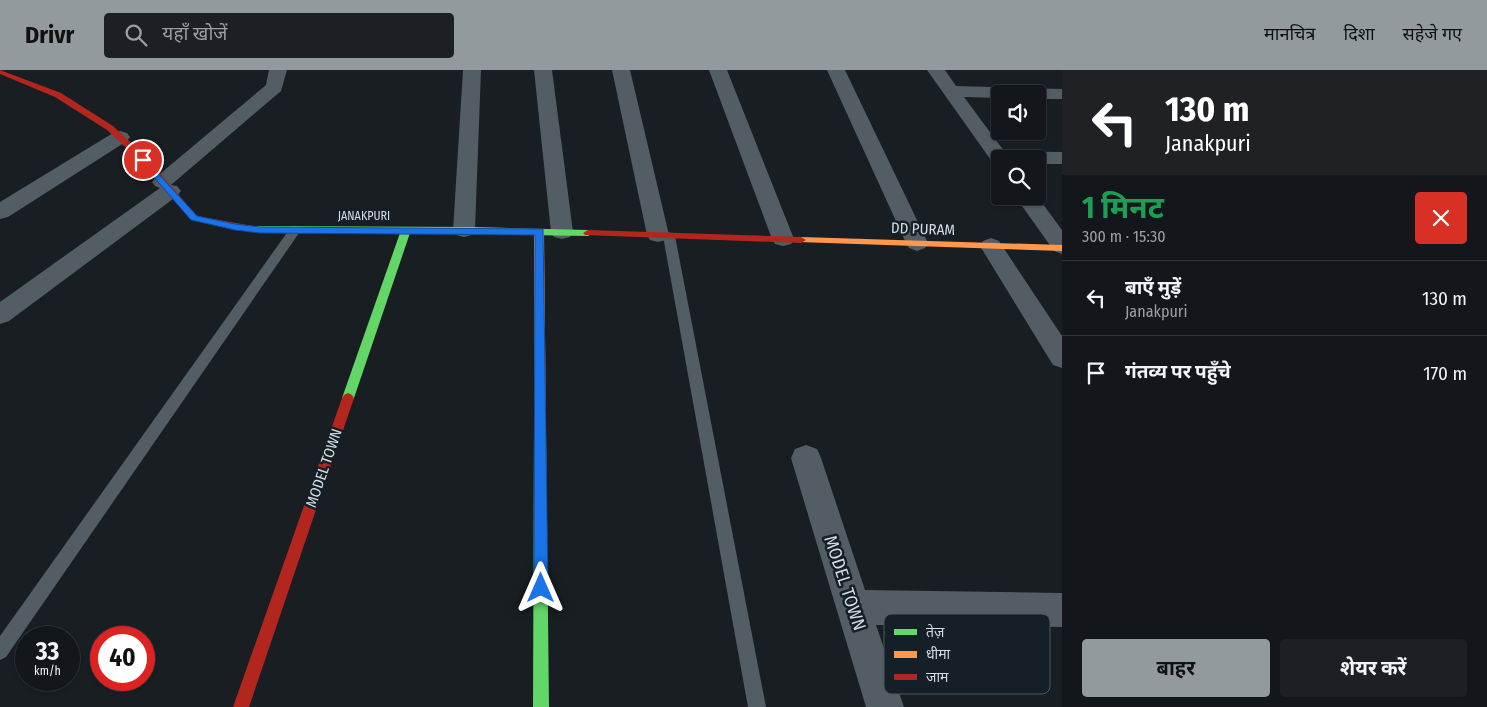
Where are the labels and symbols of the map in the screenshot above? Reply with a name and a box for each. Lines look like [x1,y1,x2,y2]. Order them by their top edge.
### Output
pin [122,139,164,181]
street label: JANAKPURI [338,209,390,223]
street label: DD PURAM [891,219,955,239]
street label: MODEL TOWN [302,426,346,510]
street label: MODEL TOWN [819,533,871,633]
position arrow [514,561,566,613]
legend [884,614,1050,694]
text: तेज़ [926,623,945,641]
speed limit sign: 40 [90,626,155,691]
text: धीमा [926,646,951,663]
text: जाम [926,669,949,686]

